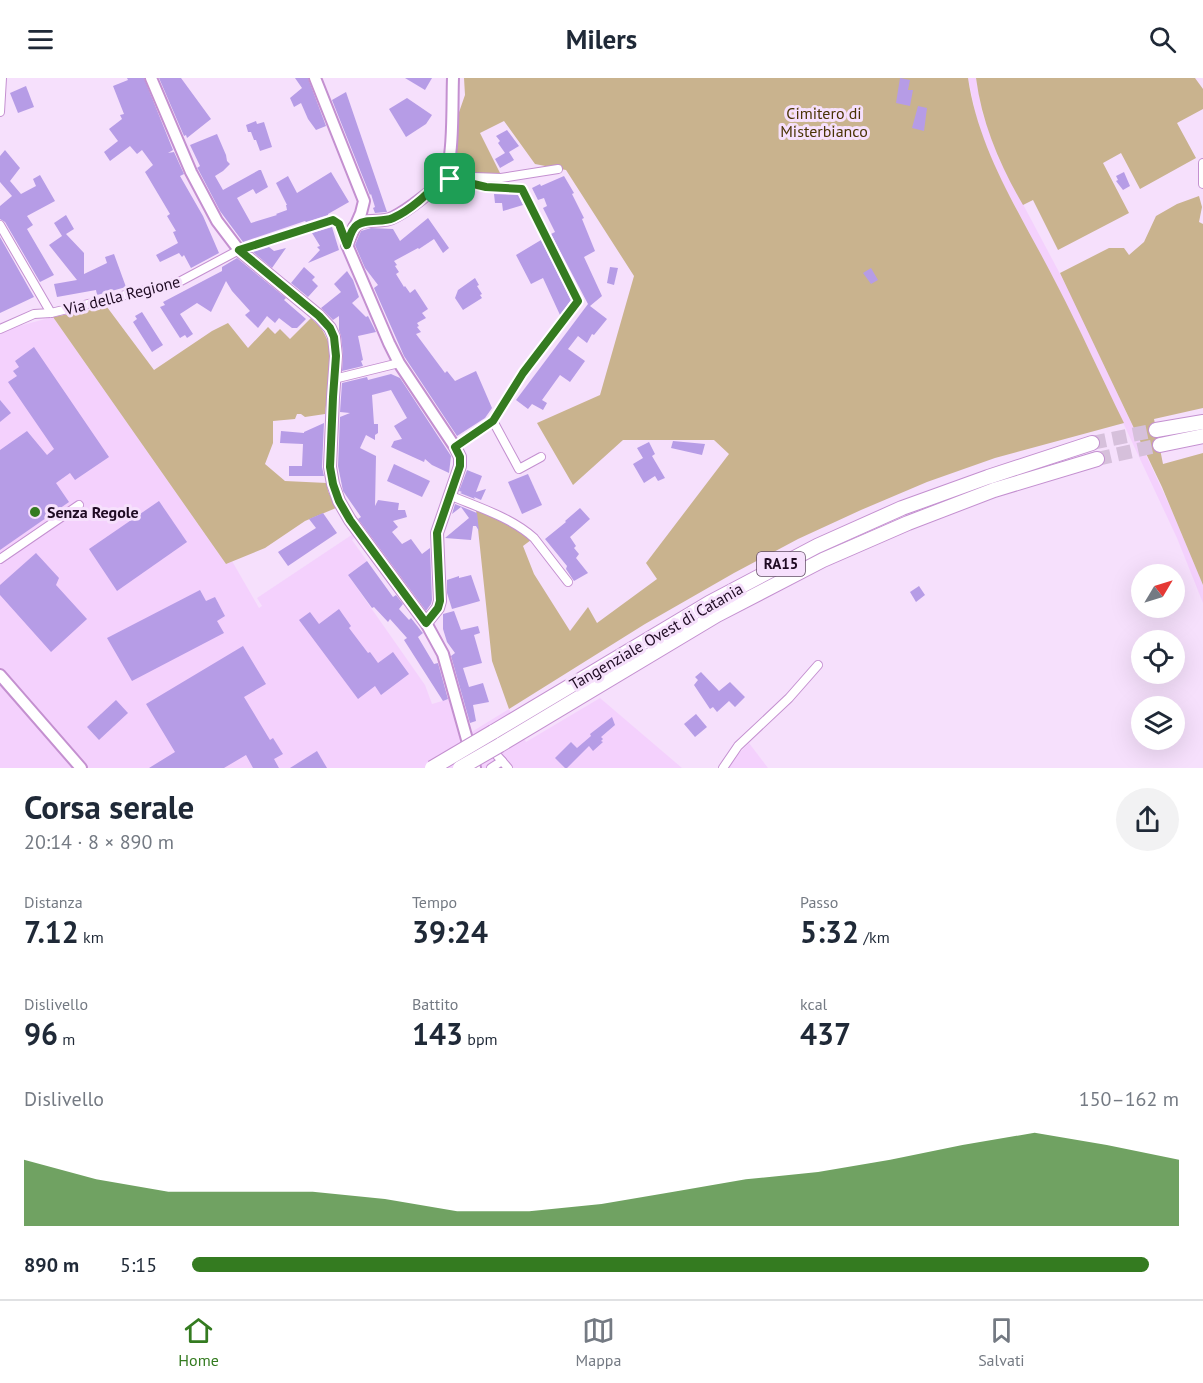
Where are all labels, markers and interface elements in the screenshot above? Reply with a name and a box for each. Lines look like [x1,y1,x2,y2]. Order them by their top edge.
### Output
text: Milers [566,22,637,56]
icon: menu [24,23,57,56]
icon: search [1146,23,1179,56]
park label: Cimitero di Misterbianco [780,103,868,141]
pin [424,153,475,204]
icon: arrive [433,162,466,195]
street label: Via della Regione [61,271,182,319]
place label: Senza Regole [47,502,139,522]
marker: Senza Regole [28,505,42,519]
road number: RA15 [757,552,805,576]
north arrow [1131,564,1185,618]
map controls [1131,564,1185,750]
street label: Tangenziale Ovest di Catania [566,578,746,694]
button: locate [1131,630,1185,684]
button: layers [1131,696,1185,750]
text: Corsa serale [24,785,194,828]
button: share [1116,788,1179,851]
text: 20:14 · 8 × 890 m [24,829,174,855]
text: Distanza [24,892,83,912]
text: Tempo [412,892,457,912]
text: Passo [800,892,838,912]
text: 7.12 [24,912,79,951]
text: 39:24 [412,912,488,951]
text: 5:32 [800,912,859,951]
text: km [79,927,104,947]
text: /km [859,927,890,947]
text: Dislivello [24,994,88,1014]
text: Battito [412,994,458,1014]
text: kcal [800,994,827,1014]
text: 96 [24,1014,58,1053]
text: 143 [412,1014,463,1053]
text: 437 [800,1014,851,1053]
text: m [58,1029,75,1049]
text: bpm [463,1029,498,1049]
text: Dislivello [24,1086,104,1112]
text: 150–162 m [1079,1086,1179,1112]
text: 890 m [24,1252,79,1278]
text: 5:15 [120,1252,157,1278]
tab: Home [178,1314,219,1370]
tab: Mappa [576,1314,621,1370]
tab: Salvati [978,1314,1025,1370]

